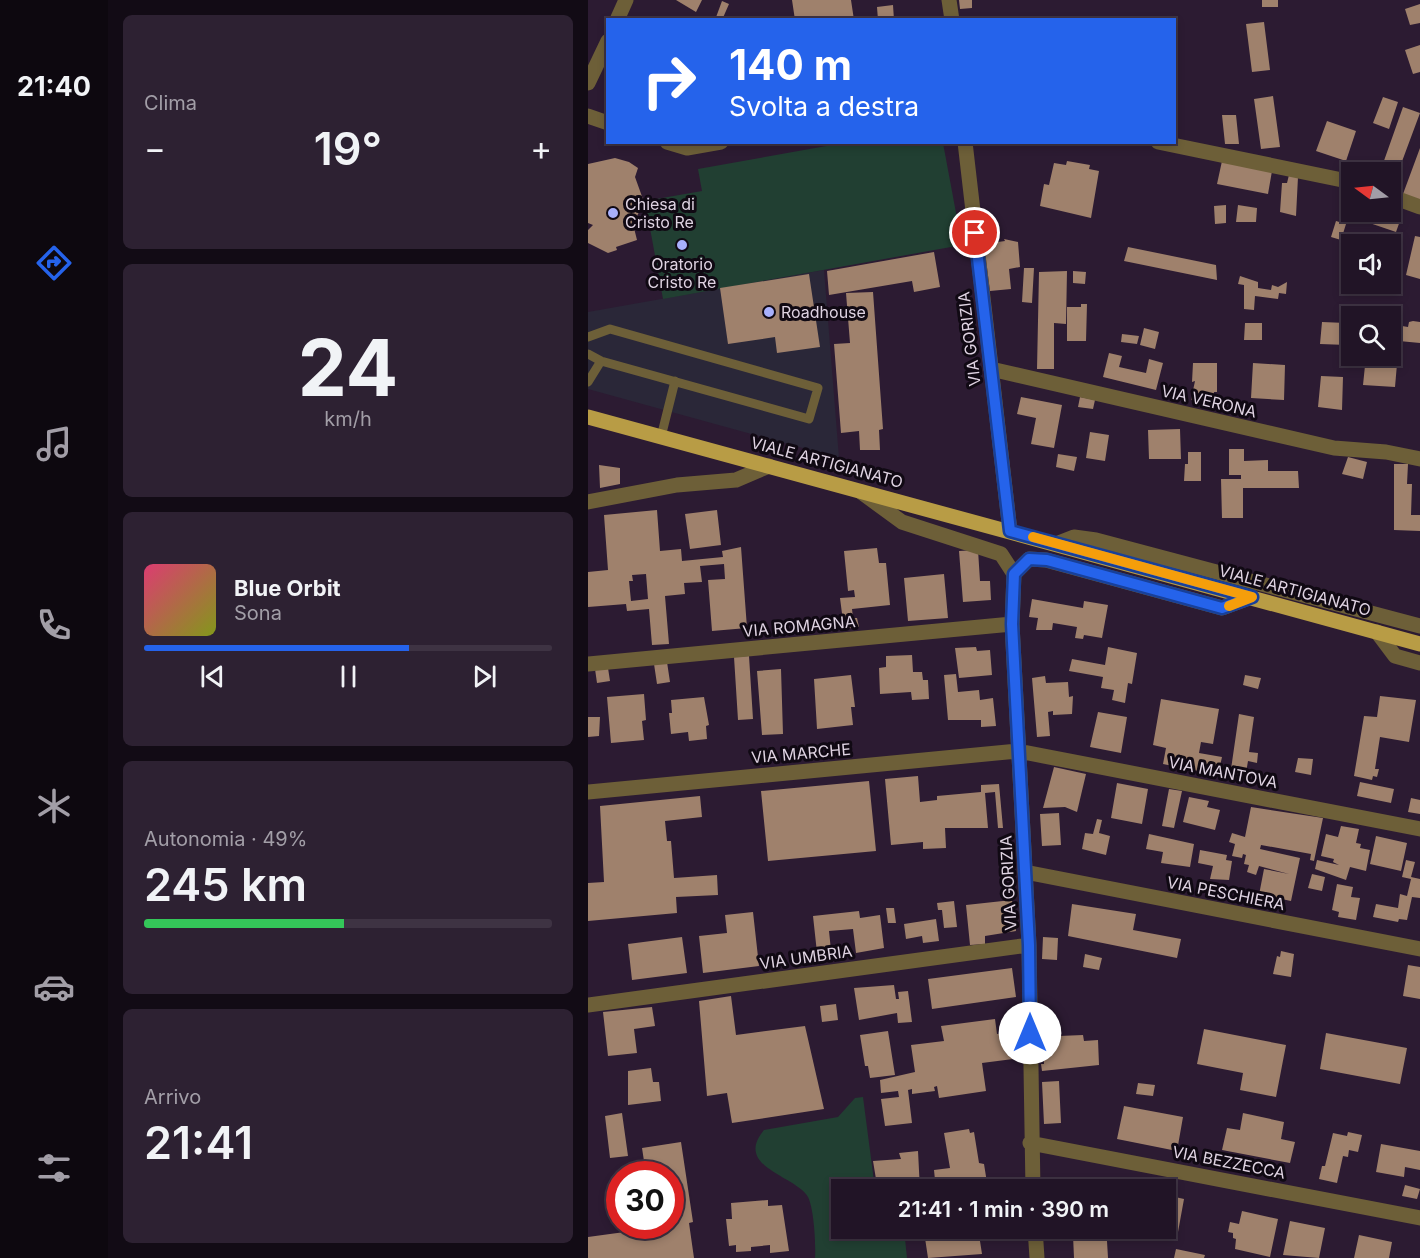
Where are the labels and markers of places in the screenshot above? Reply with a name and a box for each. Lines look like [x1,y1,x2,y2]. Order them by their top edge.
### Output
place label: Chiesa di Cristo Re [625,194,695,232]
marker: Chiesa di Cristo Re [606,206,620,220]
pin [949,207,1000,258]
marker: Oratorio Cristo Re [675,238,689,252]
place label: Oratorio Cristo Re [648,254,716,292]
place label: Roadhouse [781,302,866,322]
marker: Roadhouse [762,305,776,319]

